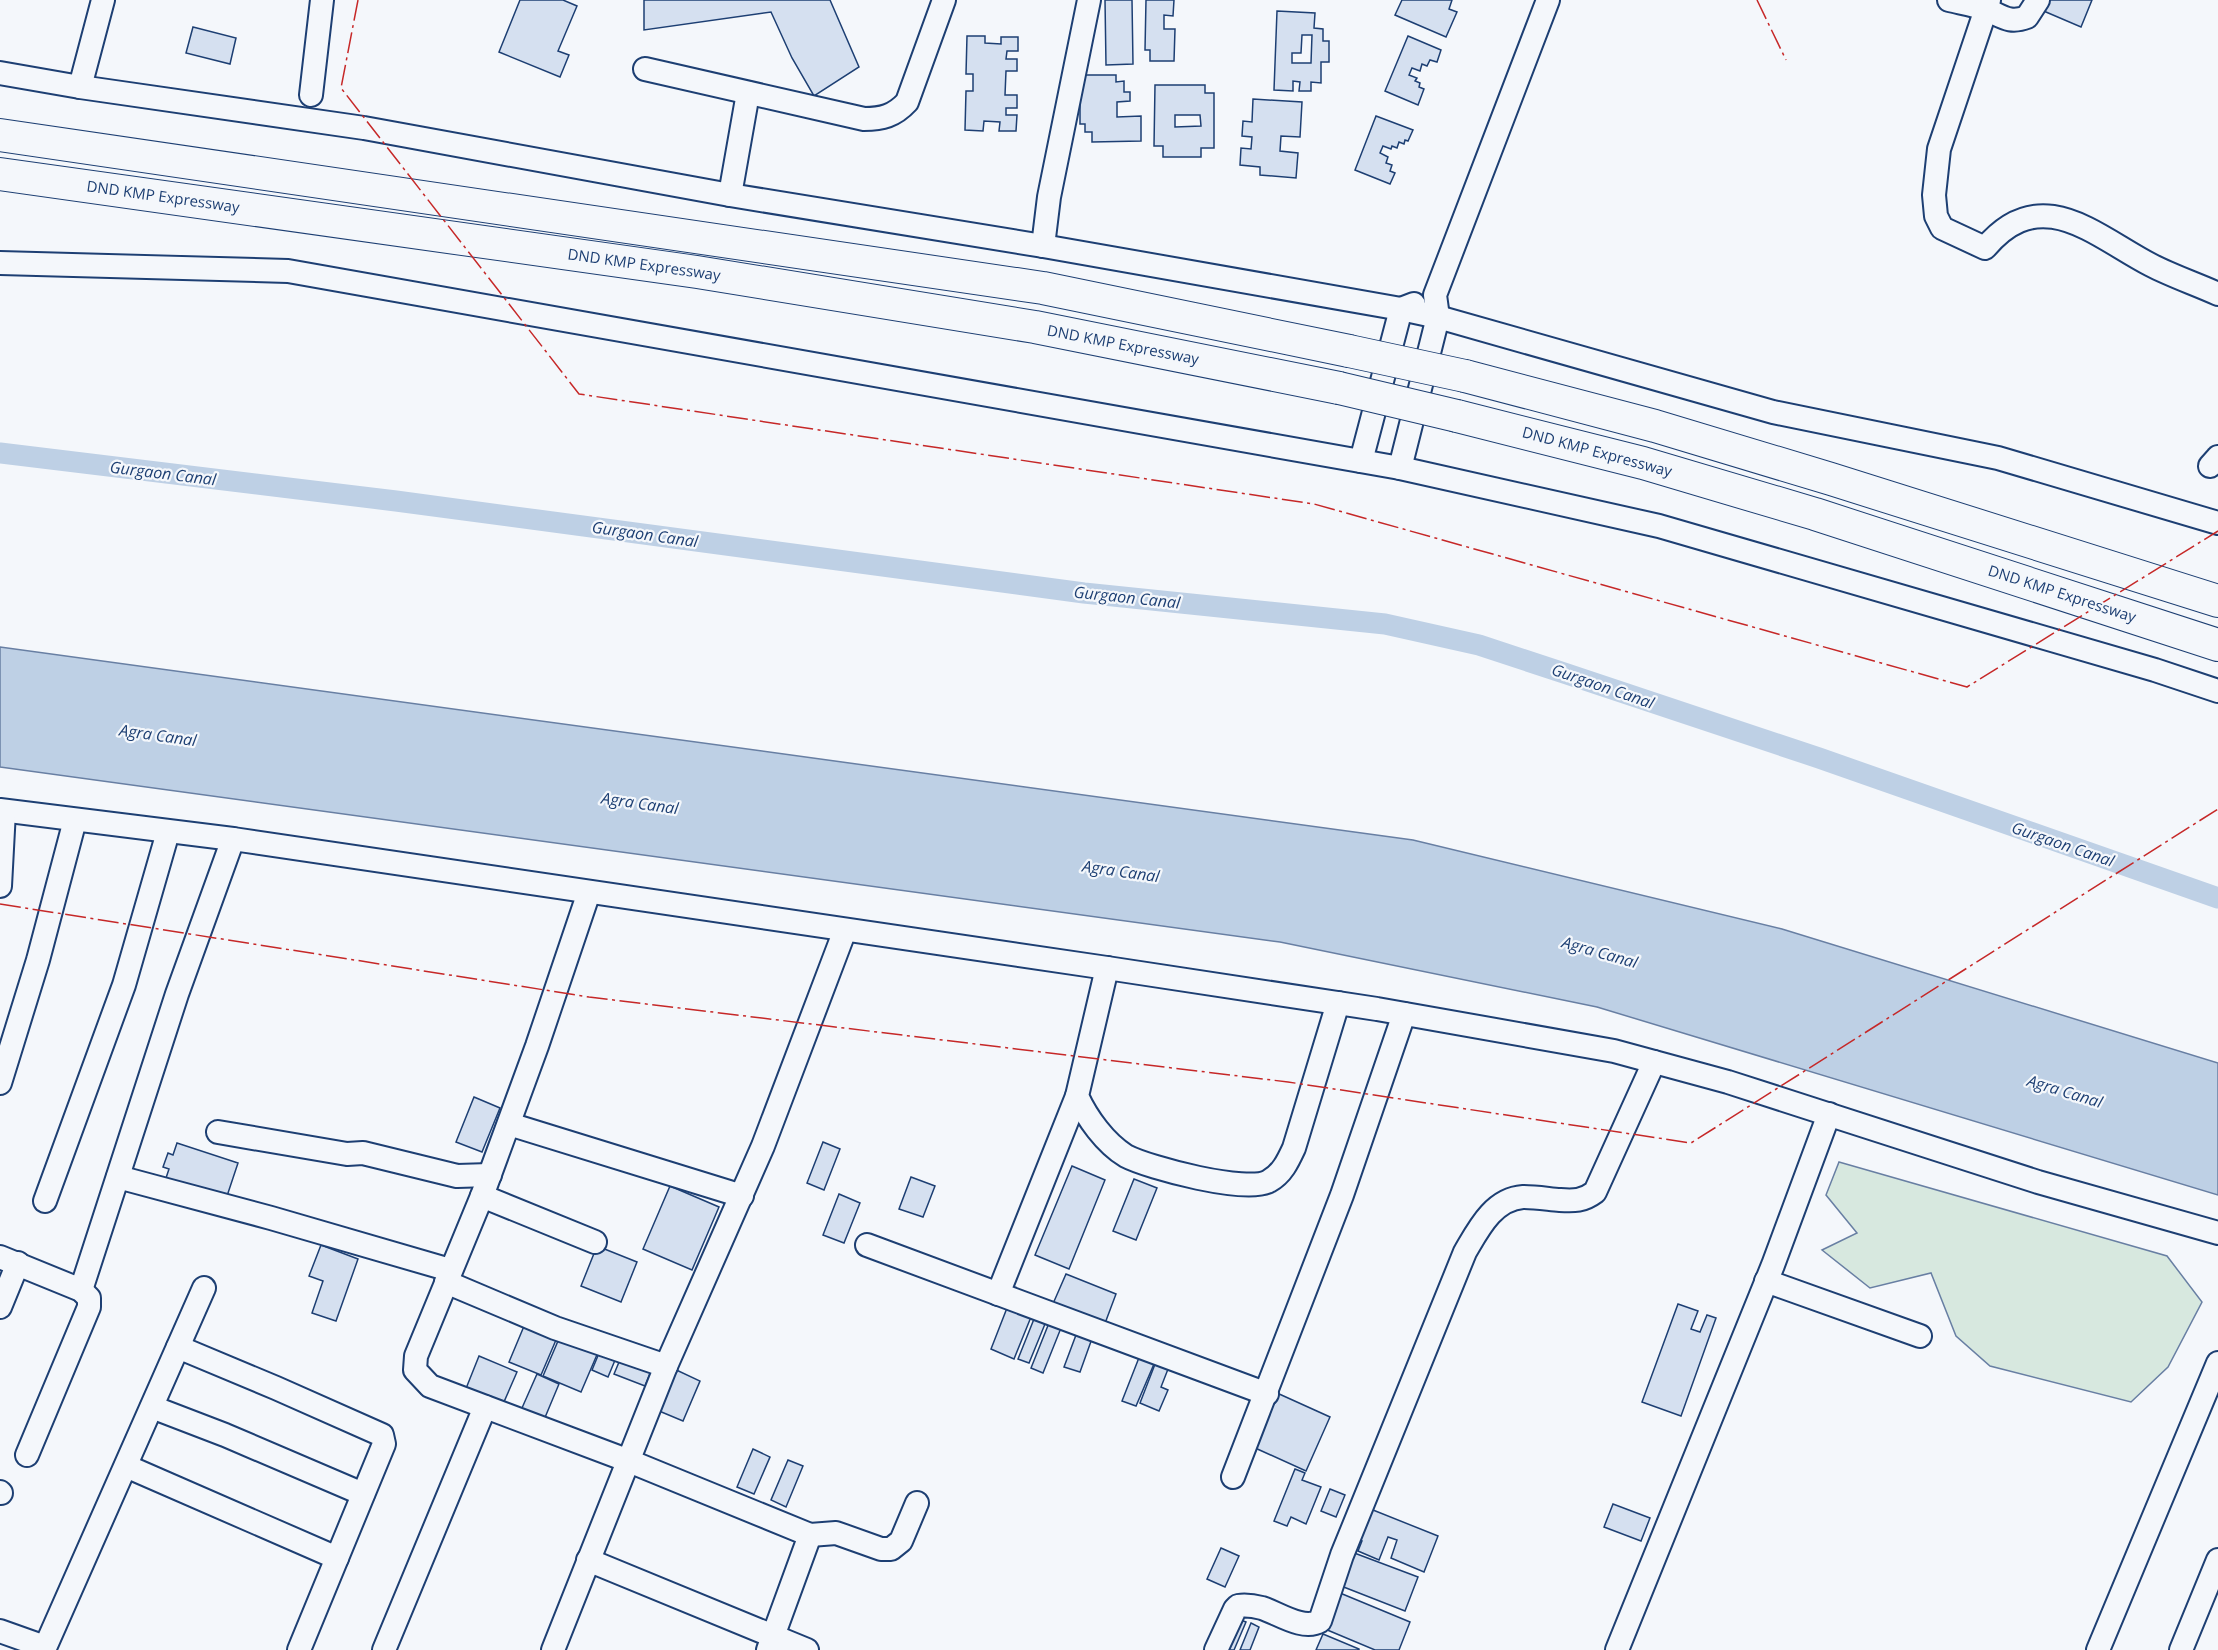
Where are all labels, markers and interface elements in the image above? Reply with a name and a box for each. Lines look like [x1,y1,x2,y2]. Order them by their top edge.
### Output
street label: DND KMP Expressway [85,175,241,217]
street label: DND KMP Expressway [566,243,722,285]
street label: DND KMP Expressway [1046,319,1201,369]
street label: DND KMP Expressway [1520,421,1675,481]
water label: Gurgaon Canal [109,456,218,491]
water label: Gurgaon Canal [591,516,700,552]
street label: DND KMP Expressway [1986,560,2139,627]
water label: Gurgaon Canal [1073,580,1182,614]
water label: Gurgaon Canal [1549,658,1658,714]
water label: Agra Canal [117,719,199,751]
water label: Agra Canal [599,787,681,819]
water label: Gurgaon Canal [2009,816,2118,872]
water label: Agra Canal [1080,855,1162,887]
water label: Agra Canal [1559,930,1641,974]
water label: Agra Canal [2024,1069,2106,1113]

